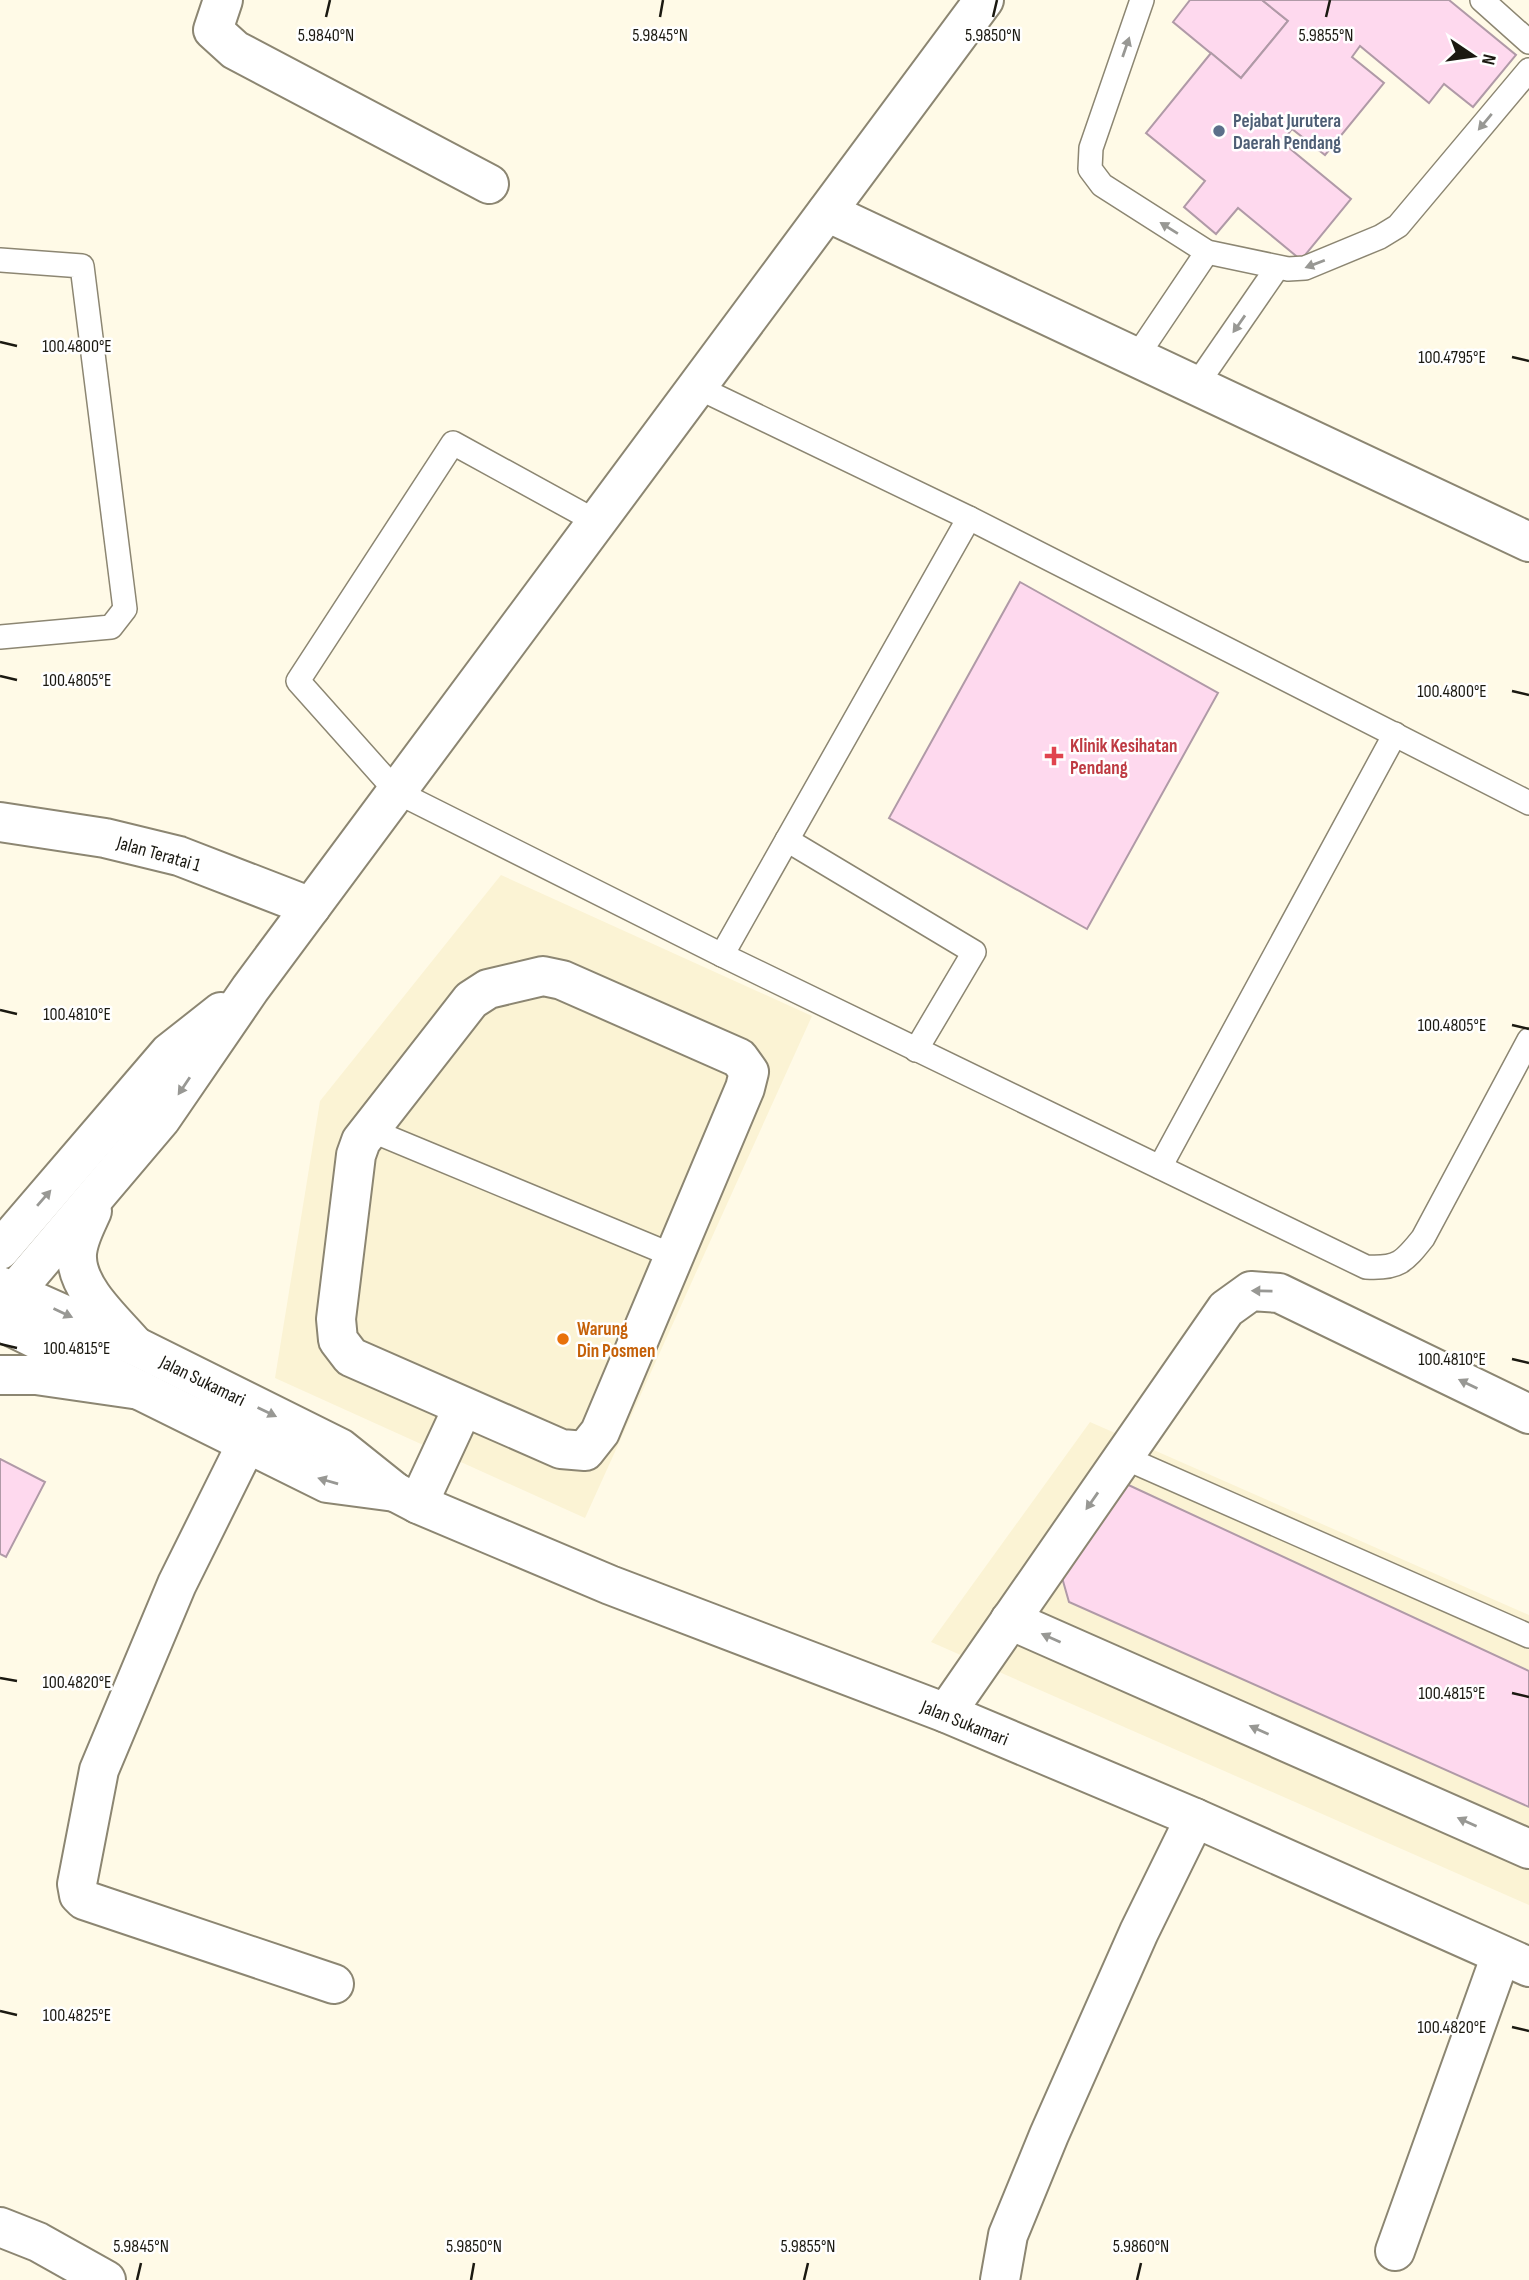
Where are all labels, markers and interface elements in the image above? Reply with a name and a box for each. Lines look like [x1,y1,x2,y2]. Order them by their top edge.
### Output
north arrow [1438,21,1508,91]
text: 5.9840°N [298,25,354,46]
text: 5.9845°N [632,25,688,46]
text: 5.9850°N [965,25,1021,46]
text: 5.9855°N [1298,25,1354,46]
one-way arrow [1121,37,1132,58]
text: N [1476,52,1500,67]
place label: Pejabat Jurutera Daerah Pendang [1233,110,1341,155]
one-way arrow [1478,113,1493,130]
marker: Pejabat Jurutera Daerah Pendang [1211,123,1227,139]
one-way arrow [1159,221,1178,234]
one-way arrow [1304,258,1325,269]
one-way arrow [1232,314,1245,334]
text: 100.4800°E [42,336,112,357]
text: 100.4795°E [1418,347,1486,368]
text: 100.4805°E [43,670,111,691]
text: 100.4800°E [1417,681,1487,702]
place label: Klinik Kesihatan Pendang [1070,735,1178,780]
marker: Klinik Kesihatan Pendang [1044,746,1064,766]
street label: Jalan Teratai 1 [113,831,203,877]
text: 100.4810°E [43,1004,111,1025]
text: 100.4805°E [1418,1015,1486,1036]
one-way arrow [178,1076,191,1095]
one-way arrow [36,1189,52,1207]
one-way arrow [1251,1285,1273,1297]
one-way arrow [53,1307,73,1318]
place label: Warung Din Posmen [577,1318,655,1363]
marker: Warung Din Posmen [555,1331,571,1347]
text: 100.4815°E [44,1338,110,1359]
text: 100.4810°E [1418,1349,1486,1370]
street label: Jalan Sukamari [155,1350,249,1412]
one-way arrow [1458,1379,1478,1390]
one-way arrow [257,1406,277,1417]
one-way arrow [317,1475,339,1486]
one-way arrow [1085,1492,1099,1510]
one-way arrow [1040,1632,1061,1643]
text: 100.4820°E [42,1672,112,1693]
text: 100.4815°E [1419,1683,1485,1704]
street label: Jalan Sukamari [916,1695,1012,1751]
one-way arrow [1248,1724,1269,1735]
one-way arrow [1456,1816,1477,1827]
text: 100.4825°E [43,2005,111,2026]
text: 100.4820°E [1417,2017,1487,2038]
text: 5.9845°N [113,2236,169,2257]
text: 5.9850°N [446,2236,502,2257]
text: 5.9855°N [780,2236,836,2257]
text: 5.9860°N [1113,2236,1169,2257]

